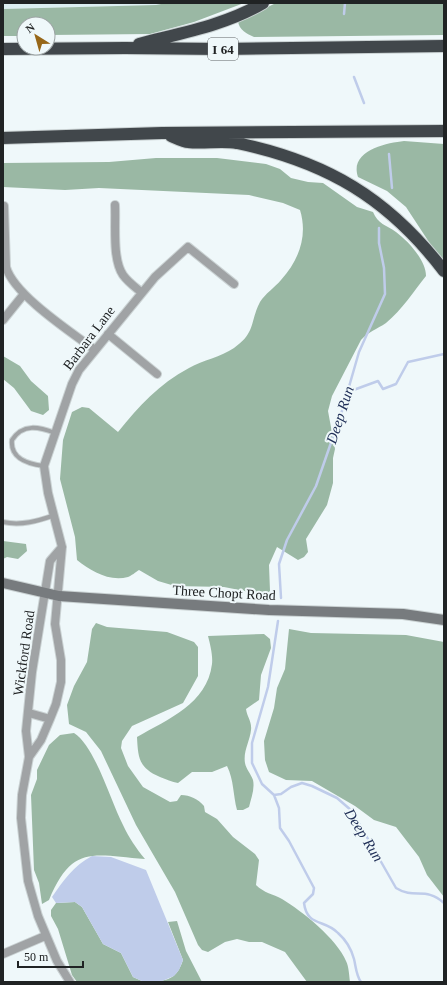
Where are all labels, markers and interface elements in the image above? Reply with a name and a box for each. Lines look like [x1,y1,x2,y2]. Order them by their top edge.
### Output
north arrow [16,16,56,56]
text: N [23,21,37,35]
road number: I 64 [208,38,238,60]
street label: Barbara Lane [60,303,118,373]
water label: Deep Run [323,384,357,447]
street label: Three Chopt Road [172,583,276,603]
street label: Wickford Road [11,609,37,697]
water label: Deep Run [341,805,387,864]
scale bar [18,943,83,969]
text: 50 m [24,950,49,964]

